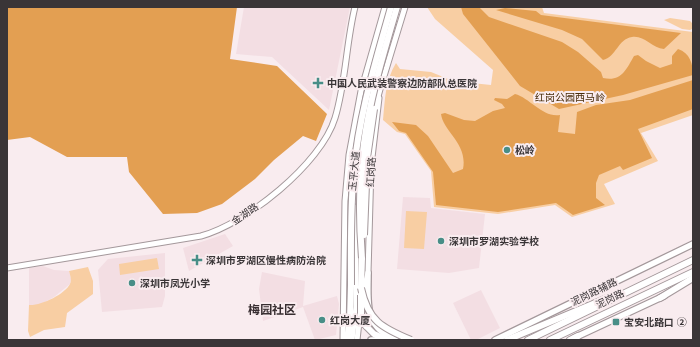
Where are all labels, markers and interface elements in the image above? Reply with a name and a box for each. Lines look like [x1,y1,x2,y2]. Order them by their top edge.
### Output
marker: 中国人民武装警察边防部队总医院 [312,77,324,89]
place label: 中国人民武装警察边防部队总医院 [327,77,477,90]
park label: 红岗公园西马岭 [535,91,605,104]
place label: 松岭 [515,144,535,157]
marker: 松岭 [502,145,512,155]
street label: 玉平大道 [345,150,363,192]
street label: 红岗路 [363,157,379,187]
street label: 金湖路 [229,200,261,228]
place label: 深圳市罗湖实验学校 [449,235,539,248]
marker: 深圳市罗湖实验学校 [436,236,446,246]
marker: 深圳市罗湖区慢性病防治院 [191,254,203,266]
place label: 深圳市罗湖区慢性病防治院 [206,254,326,267]
street label: 泥岗路辅路 [569,276,619,308]
place label: 深圳市凤光小学 [140,277,210,290]
marker: 深圳市凤光小学 [127,278,137,288]
street label: 泥岗路 [594,287,626,311]
district label: 梅园社区 [248,302,296,317]
place label: 红岗大厦 [330,314,370,327]
marker: 红岗大厦 [317,315,327,325]
place label: 宝安北路口 ② [624,316,687,329]
marker: 宝安北路口 ② [611,317,621,327]

